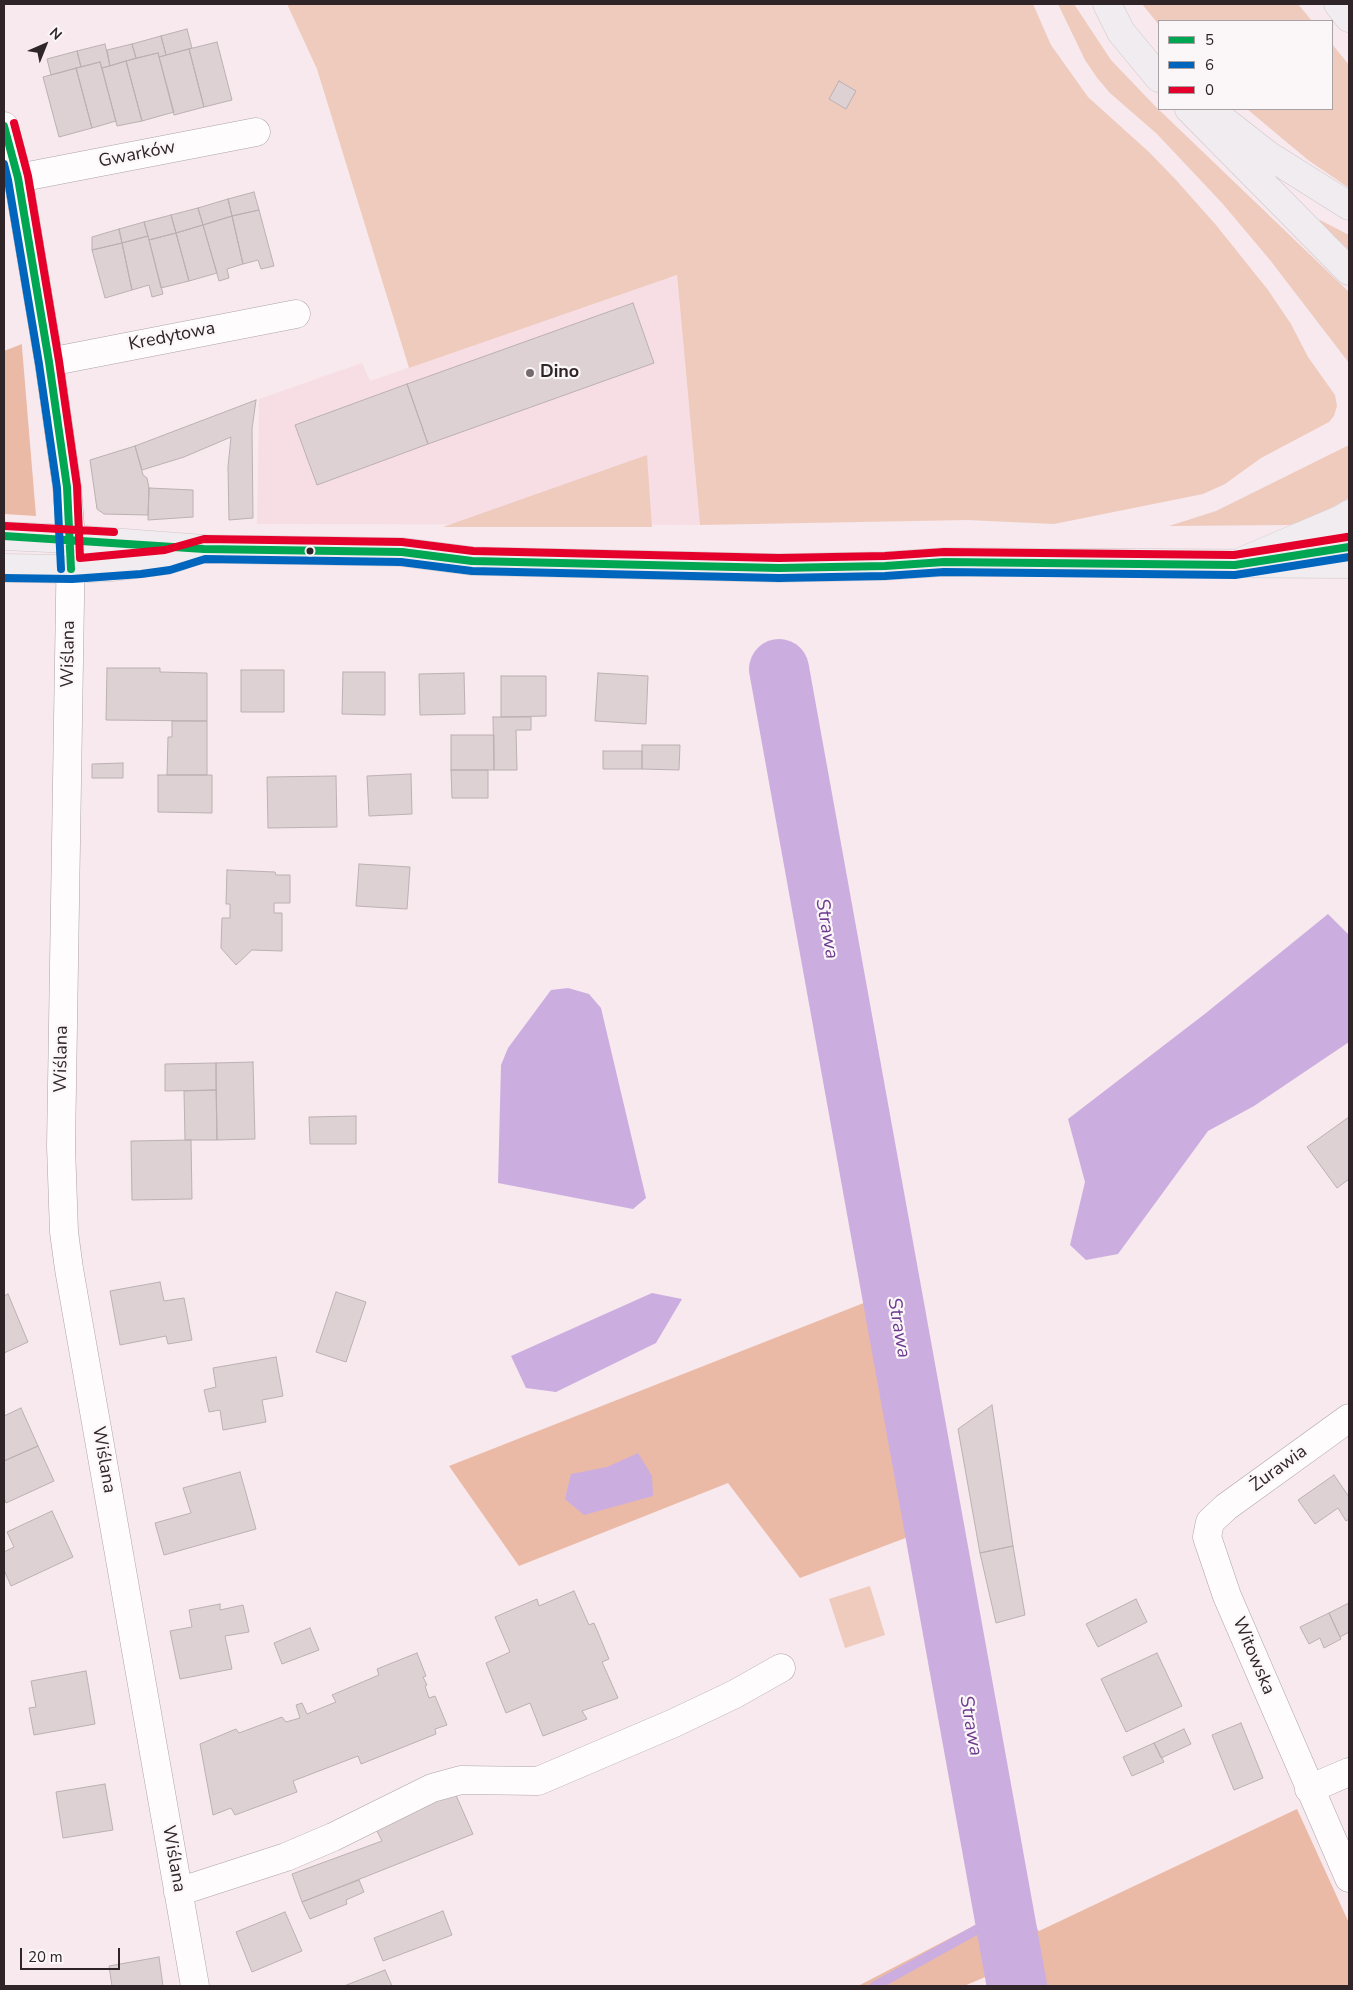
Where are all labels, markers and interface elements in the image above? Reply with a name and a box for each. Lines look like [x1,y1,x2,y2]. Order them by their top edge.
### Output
north arrow [20,20,70,70]
legend [1158,20,1333,110]
text: N [45,23,66,44]
text: 5 [1205,30,1214,50]
text: 6 [1205,55,1214,75]
text: 0 [1205,80,1214,100]
street label: Gwarków [97,137,177,173]
street label: Kredytowa [127,318,217,356]
place label: Dino [540,362,579,384]
marker: Dino [524,367,536,379]
unlabelled marker [305,546,315,556]
street label: Wiślana [58,620,80,688]
water label: Strawa [809,897,843,961]
street label: Wiślana [51,1025,73,1093]
water label: Strawa [881,1296,915,1360]
street label: Wiślana [87,1425,119,1495]
street label: Żurawia [1246,1441,1312,1497]
street label: Witowska [1227,1614,1279,1698]
water label: Strawa [953,1694,987,1758]
street label: Wiślana [157,1824,189,1894]
scale bar [22,1938,122,1970]
text: 20 m [28,1947,63,1967]

